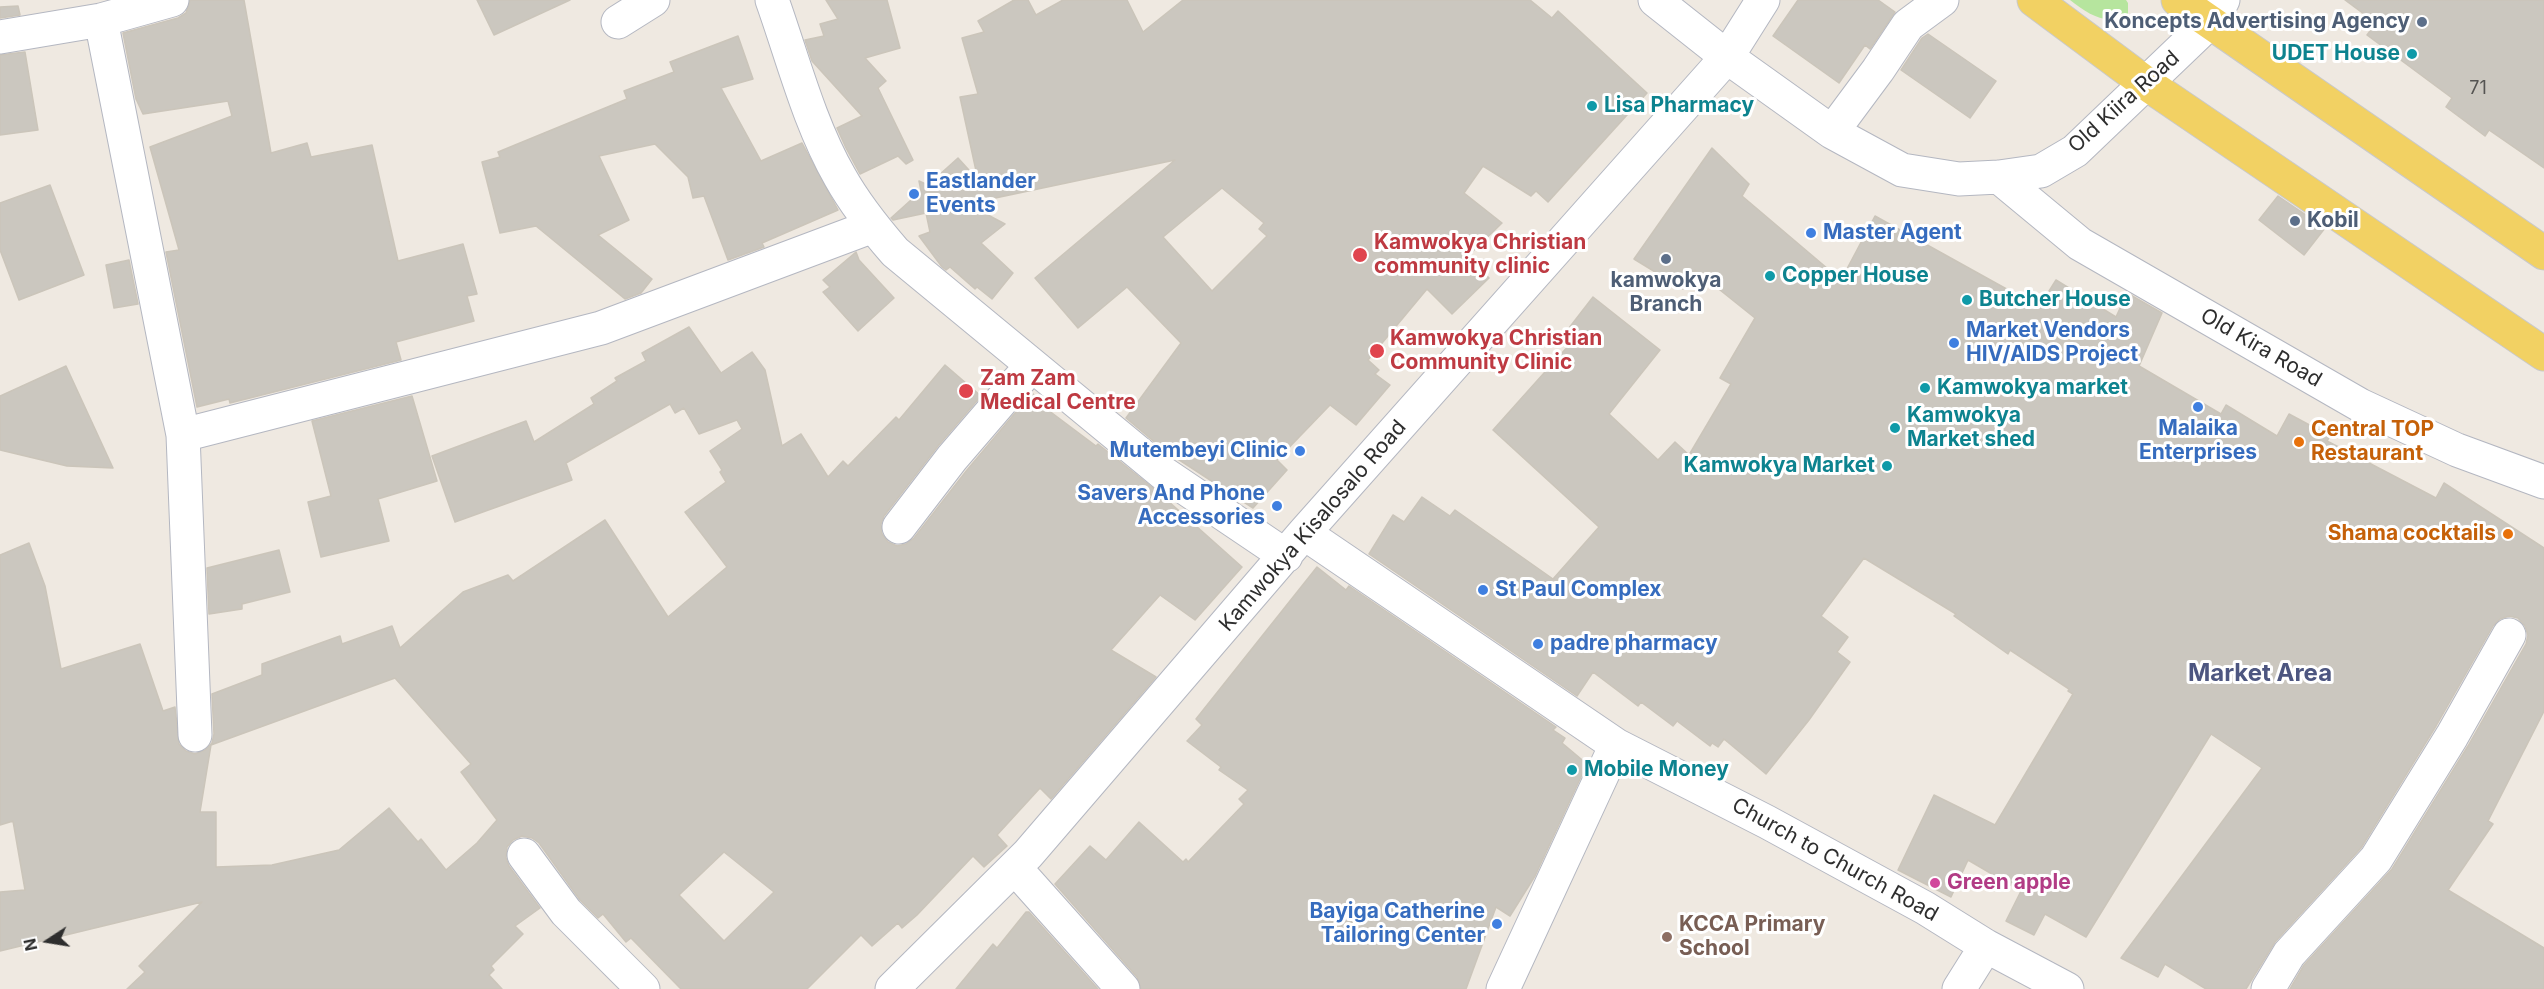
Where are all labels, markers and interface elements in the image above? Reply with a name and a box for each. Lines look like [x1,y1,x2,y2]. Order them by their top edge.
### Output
place label: Koncepts Advertising Agency [2104,9,2410,35]
marker: Koncepts Advertising Agency [2415,15,2429,29]
place label: UDET House [2272,41,2400,67]
street label: Old Kiira Road [2063,46,2185,158]
marker: UDET House [2405,47,2419,61]
house number: 71 [2469,78,2487,100]
place label: Lisa Pharmacy [1604,93,1754,119]
marker: Lisa Pharmacy [1585,99,1599,113]
place label: Eastlander Events [926,169,1036,219]
marker: Eastlander Events [907,187,921,201]
place label: Kobil [2307,208,2359,234]
marker: Kobil [2288,214,2302,228]
place label: Master Agent [1823,220,1962,246]
marker: Master Agent [1804,226,1818,240]
place label: Kamwokya Christian community clinic [1374,230,1586,280]
marker: Kamwokya Christian community clinic [1351,246,1369,264]
marker: kamwokya Branch [1659,252,1673,266]
place label: Copper House [1782,263,1929,289]
place label: kamwokya Branch [1611,268,1721,318]
marker: Copper House [1763,269,1777,283]
place label: Butcher House [1979,287,2131,313]
marker: Butcher House [1960,293,1974,307]
street label: Old Kira Road [2196,303,2326,393]
place label: Market Vendors HIV/AIDS Project [1966,318,2138,368]
place label: Kamwokya Christian Community Clinic [1390,326,1602,376]
marker: Market Vendors HIV/AIDS Project [1947,336,1961,350]
marker: Kamwokya Christian Community Clinic [1368,342,1386,360]
place label: Zam Zam Medical Centre [980,366,1136,416]
place label: Kamwokya market [1937,375,2128,401]
marker: Kamwokya market [1918,381,1932,395]
marker: Zam Zam Medical Centre [957,382,975,400]
marker: Malaika Enterprises [2191,400,2205,414]
place label: Kamwokya Market shed [1907,403,2035,453]
street label: Kamwokya Kisalosalo Road [1214,415,1412,637]
place label: Malaika Enterprises [2139,416,2257,466]
place label: Central TOP Restaurant [2311,417,2434,467]
marker: Kamwokya Market shed [1888,421,1902,435]
marker: Central TOP Restaurant [2292,435,2306,449]
place label: Mutembeyi Clinic [1109,438,1288,464]
marker: Mutembeyi Clinic [1293,444,1307,458]
place label: Kamwokya Market [1684,453,1875,479]
marker: Kamwokya Market [1880,459,1894,473]
place label: Savers And Phone Accessories [1077,481,1265,531]
marker: Savers And Phone Accessories [1270,499,1284,513]
place label: Shama cocktails [2328,521,2496,547]
marker: Shama cocktails [2501,527,2515,541]
place label: St Paul Complex [1495,577,1661,603]
marker: St Paul Complex [1476,583,1490,597]
place label: padre pharmacy [1550,631,1718,657]
marker: padre pharmacy [1531,637,1545,651]
district label: Market Area [2188,660,2332,688]
place label: Mobile Money [1584,757,1729,783]
marker: Mobile Money [1565,763,1579,777]
street label: Church to Church Road [1727,793,1943,927]
place label: Green apple [1947,870,2071,896]
marker: Green apple [1928,876,1942,890]
place label: Bayiga Catherine Tailoring Center [1309,899,1485,949]
north arrow [18,911,78,971]
place label: KCCA Primary School [1679,912,1825,962]
marker: Bayiga Catherine Tailoring Center [1490,917,1504,931]
marker: KCCA Primary School [1660,930,1674,944]
text: N [19,937,41,953]

